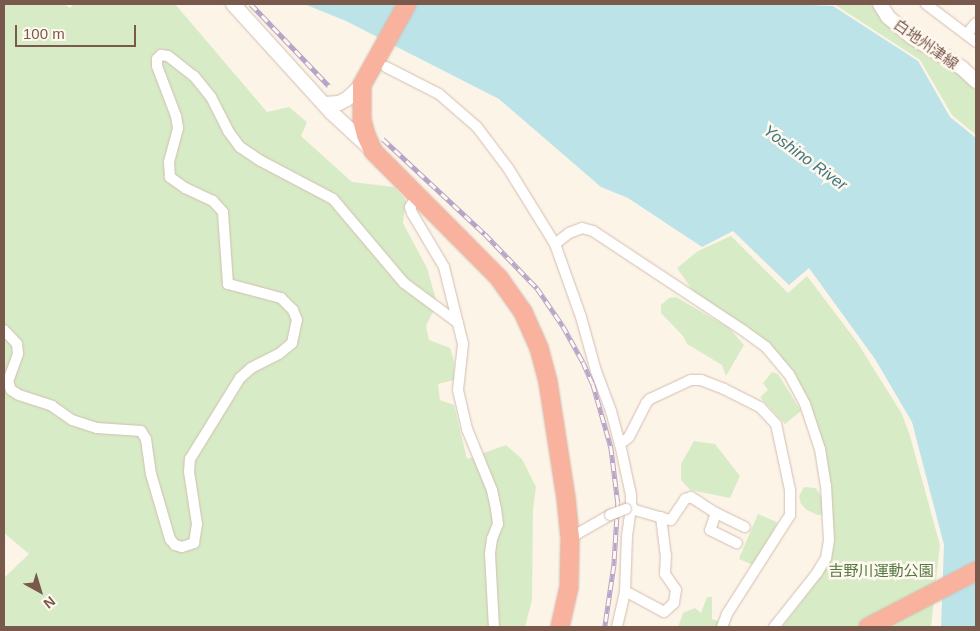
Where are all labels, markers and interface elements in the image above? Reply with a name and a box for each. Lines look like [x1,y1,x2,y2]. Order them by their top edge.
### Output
scale bar [18,15,139,47]
street label: 白地州津線 [890,15,962,73]
text: 100 m [23,25,65,42]
water label: Yoshino River [759,121,851,195]
park label: 吉野川運動公園 [829,562,933,580]
north arrow [15,566,65,616]
text: N [40,593,58,612]

